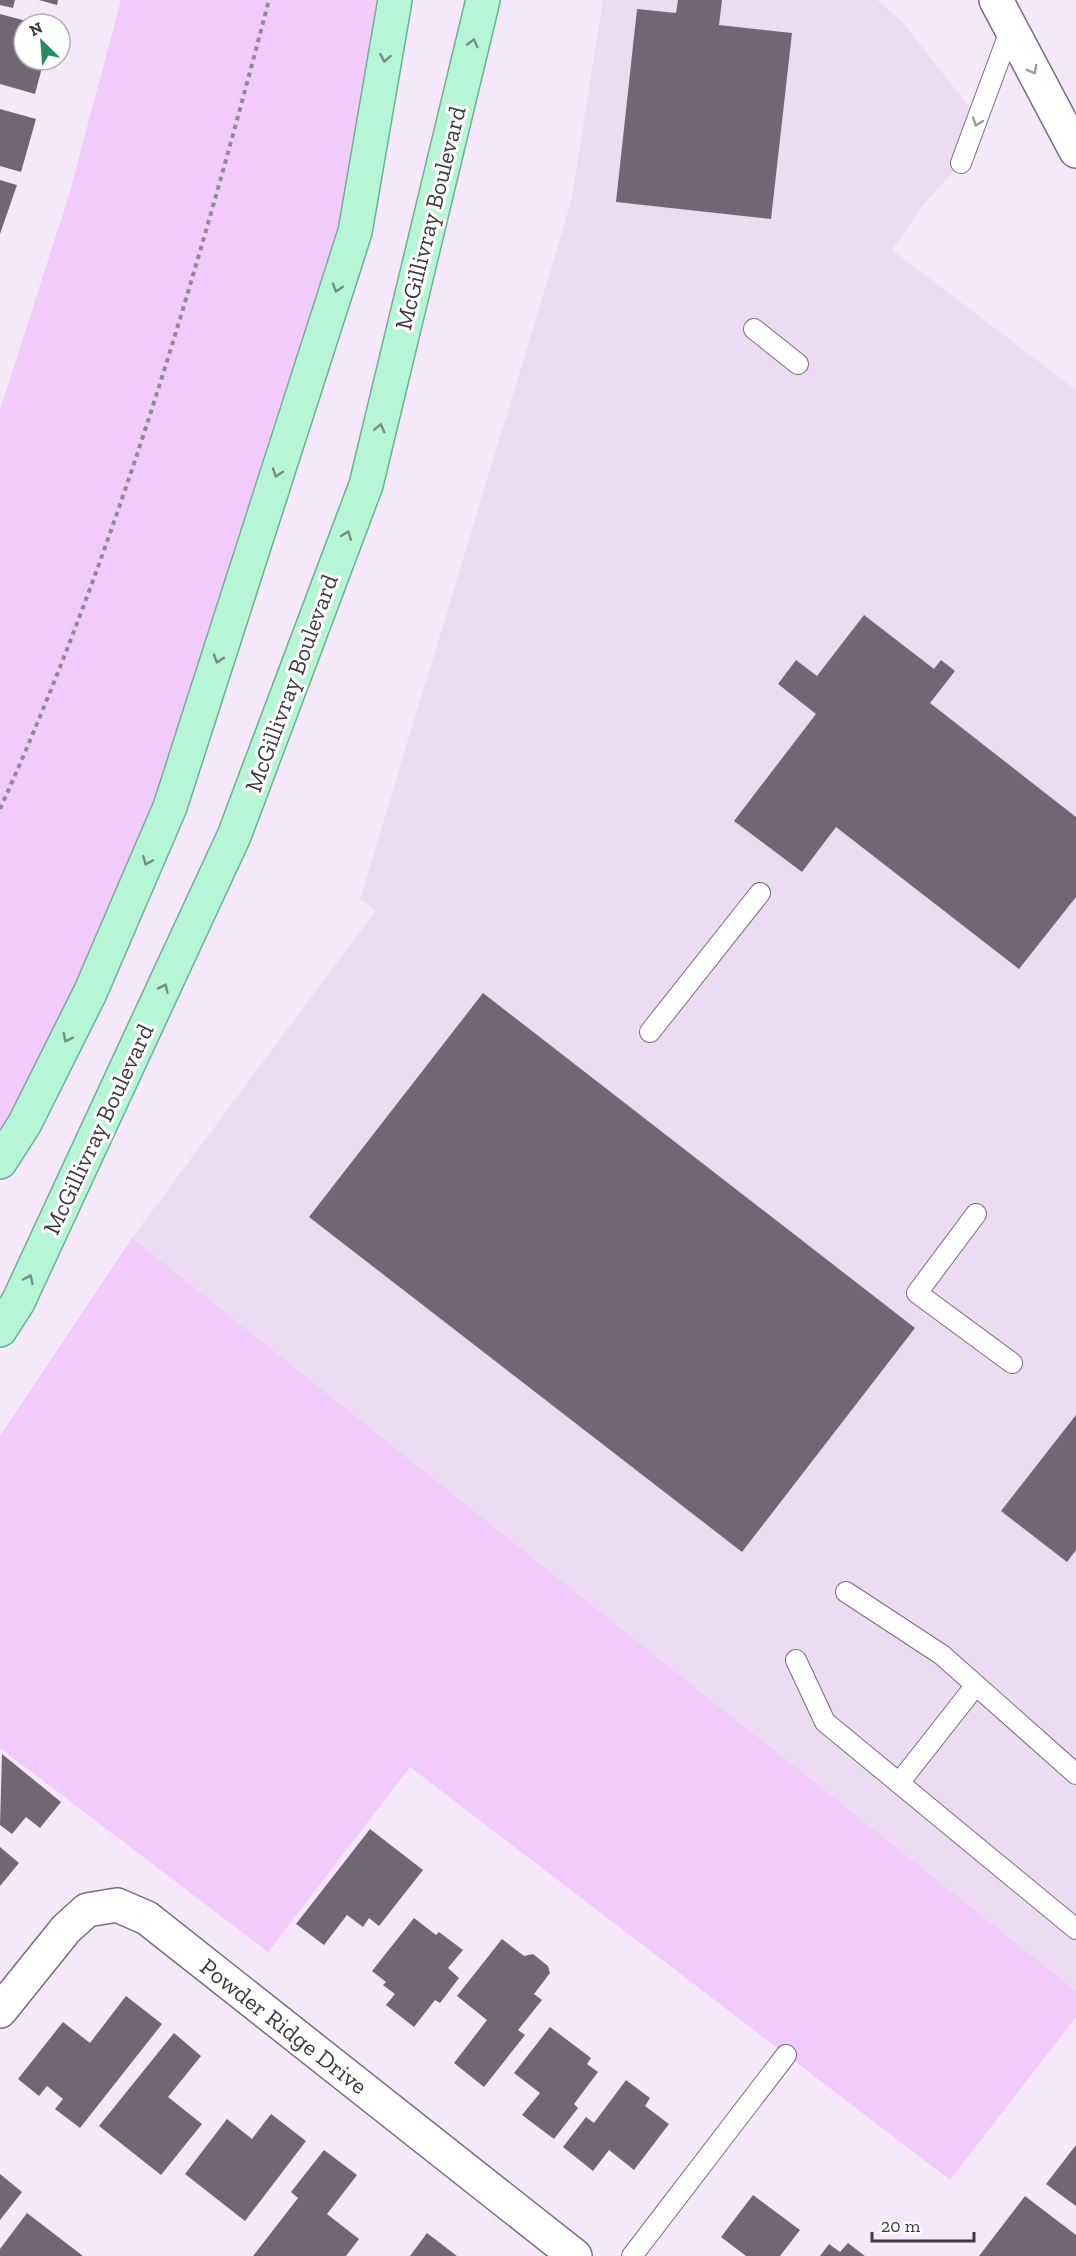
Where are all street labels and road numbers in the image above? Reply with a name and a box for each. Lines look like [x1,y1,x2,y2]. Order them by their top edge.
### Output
street label: McGillivray Boulevard [388,103,472,333]
street label: McGillivray Boulevard [238,570,344,796]
street label: McGillivray Boulevard [36,1019,160,1239]
street label: Powder Ridge Drive [195,1952,373,2100]

